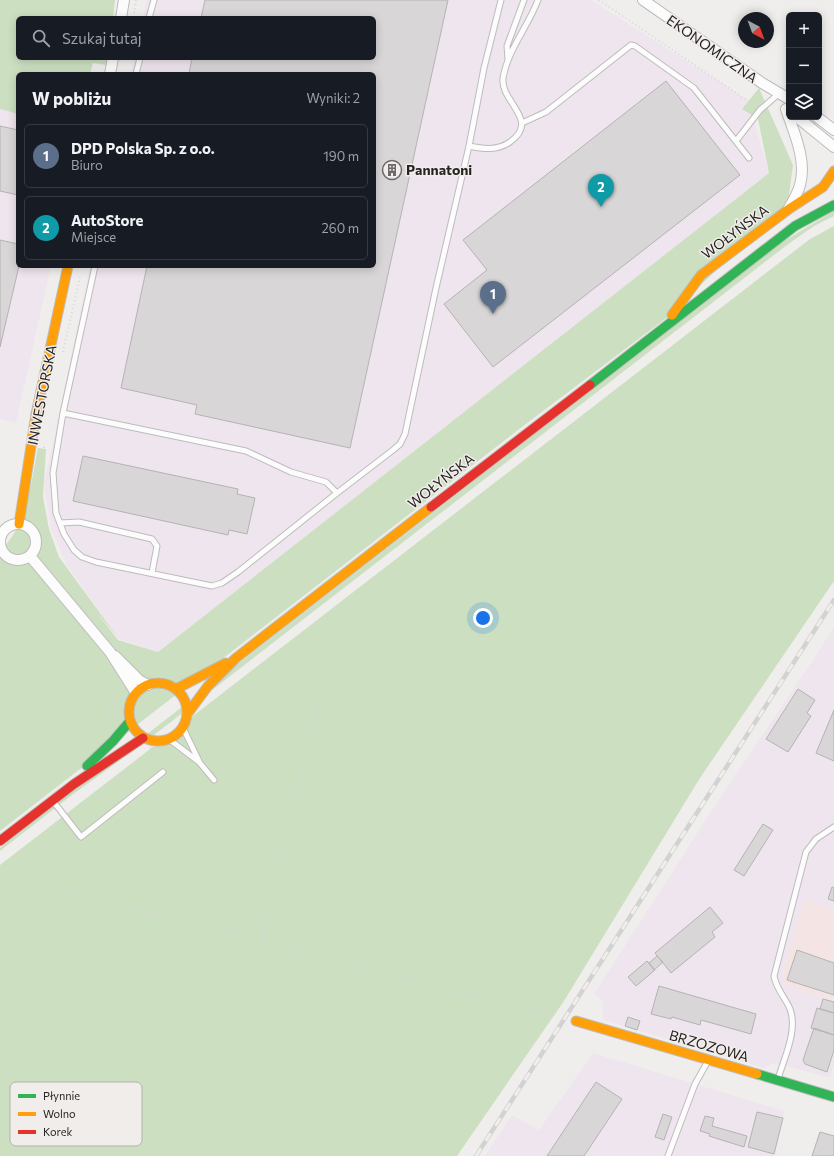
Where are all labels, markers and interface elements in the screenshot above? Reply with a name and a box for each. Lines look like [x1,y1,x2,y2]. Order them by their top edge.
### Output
street label: EKONOMICZNA [664,11,761,86]
north arrow [738,12,774,48]
map controls [786,12,822,120]
button: + [786,12,822,48]
search box [16,16,376,60]
icon: search [30,27,52,49]
text: Szukaj tutaj [62,29,142,47]
button: − [786,48,822,84]
button: layers [786,84,822,120]
text: W pobliżu [32,88,111,109]
text: Wyniki: 2 [306,90,360,106]
text: DPD Polska Sp. z o.o. [71,139,215,157]
text: 1 [43,148,49,164]
text: 190 m [323,148,359,164]
text: Biuro [71,157,103,173]
building icon: Pannatoni [381,159,403,181]
place label: Pannatoni [406,161,472,178]
pin: 2 [588,174,614,207]
street label: WOŁYŃSKA [698,201,772,262]
text: AutoStore [71,211,143,229]
text: 2 [42,220,50,236]
text: 260 m [322,220,359,236]
text: Miejsce [71,229,116,245]
pin: 1 [480,281,506,314]
street label: INWESTORSKA [23,343,60,446]
street label: WOŁYŃSKA [404,449,477,512]
your location [473,608,493,628]
street label: BRZOZOWA [667,1026,751,1065]
legend [10,1082,142,1146]
text: Płynnie [43,1089,80,1102]
text: Wolno [43,1107,76,1120]
text: Korek [43,1125,73,1138]

